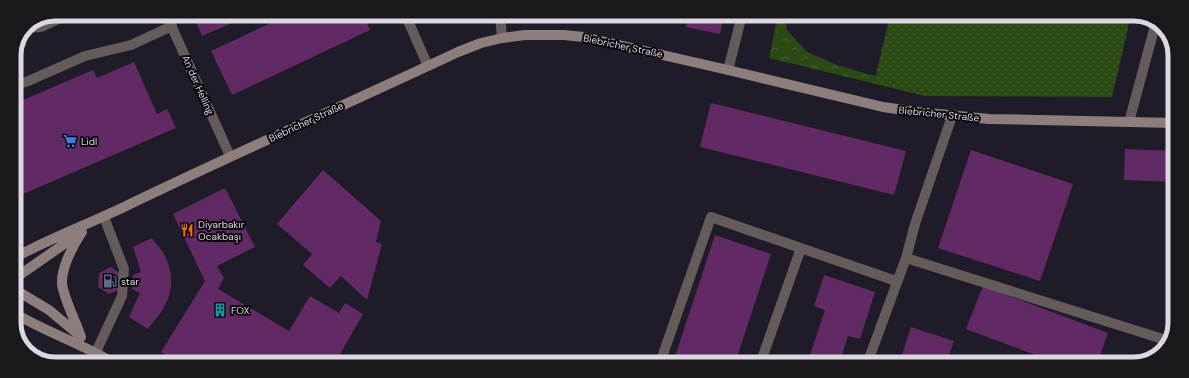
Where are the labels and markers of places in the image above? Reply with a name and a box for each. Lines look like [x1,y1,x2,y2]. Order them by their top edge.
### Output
supermarket icon: Lidl [62,133,78,149]
place label: Lidl [81,135,97,148]
place label: Diyarbakır Ocakbaşı [198,218,245,243]
restaurant icon: Diyarbakır Ocakbaşı [179,222,195,238]
fuel station icon: star [102,273,118,289]
place label: star [121,275,139,288]
building icon: FOX [212,302,228,318]
place label: FOX [231,304,250,317]

